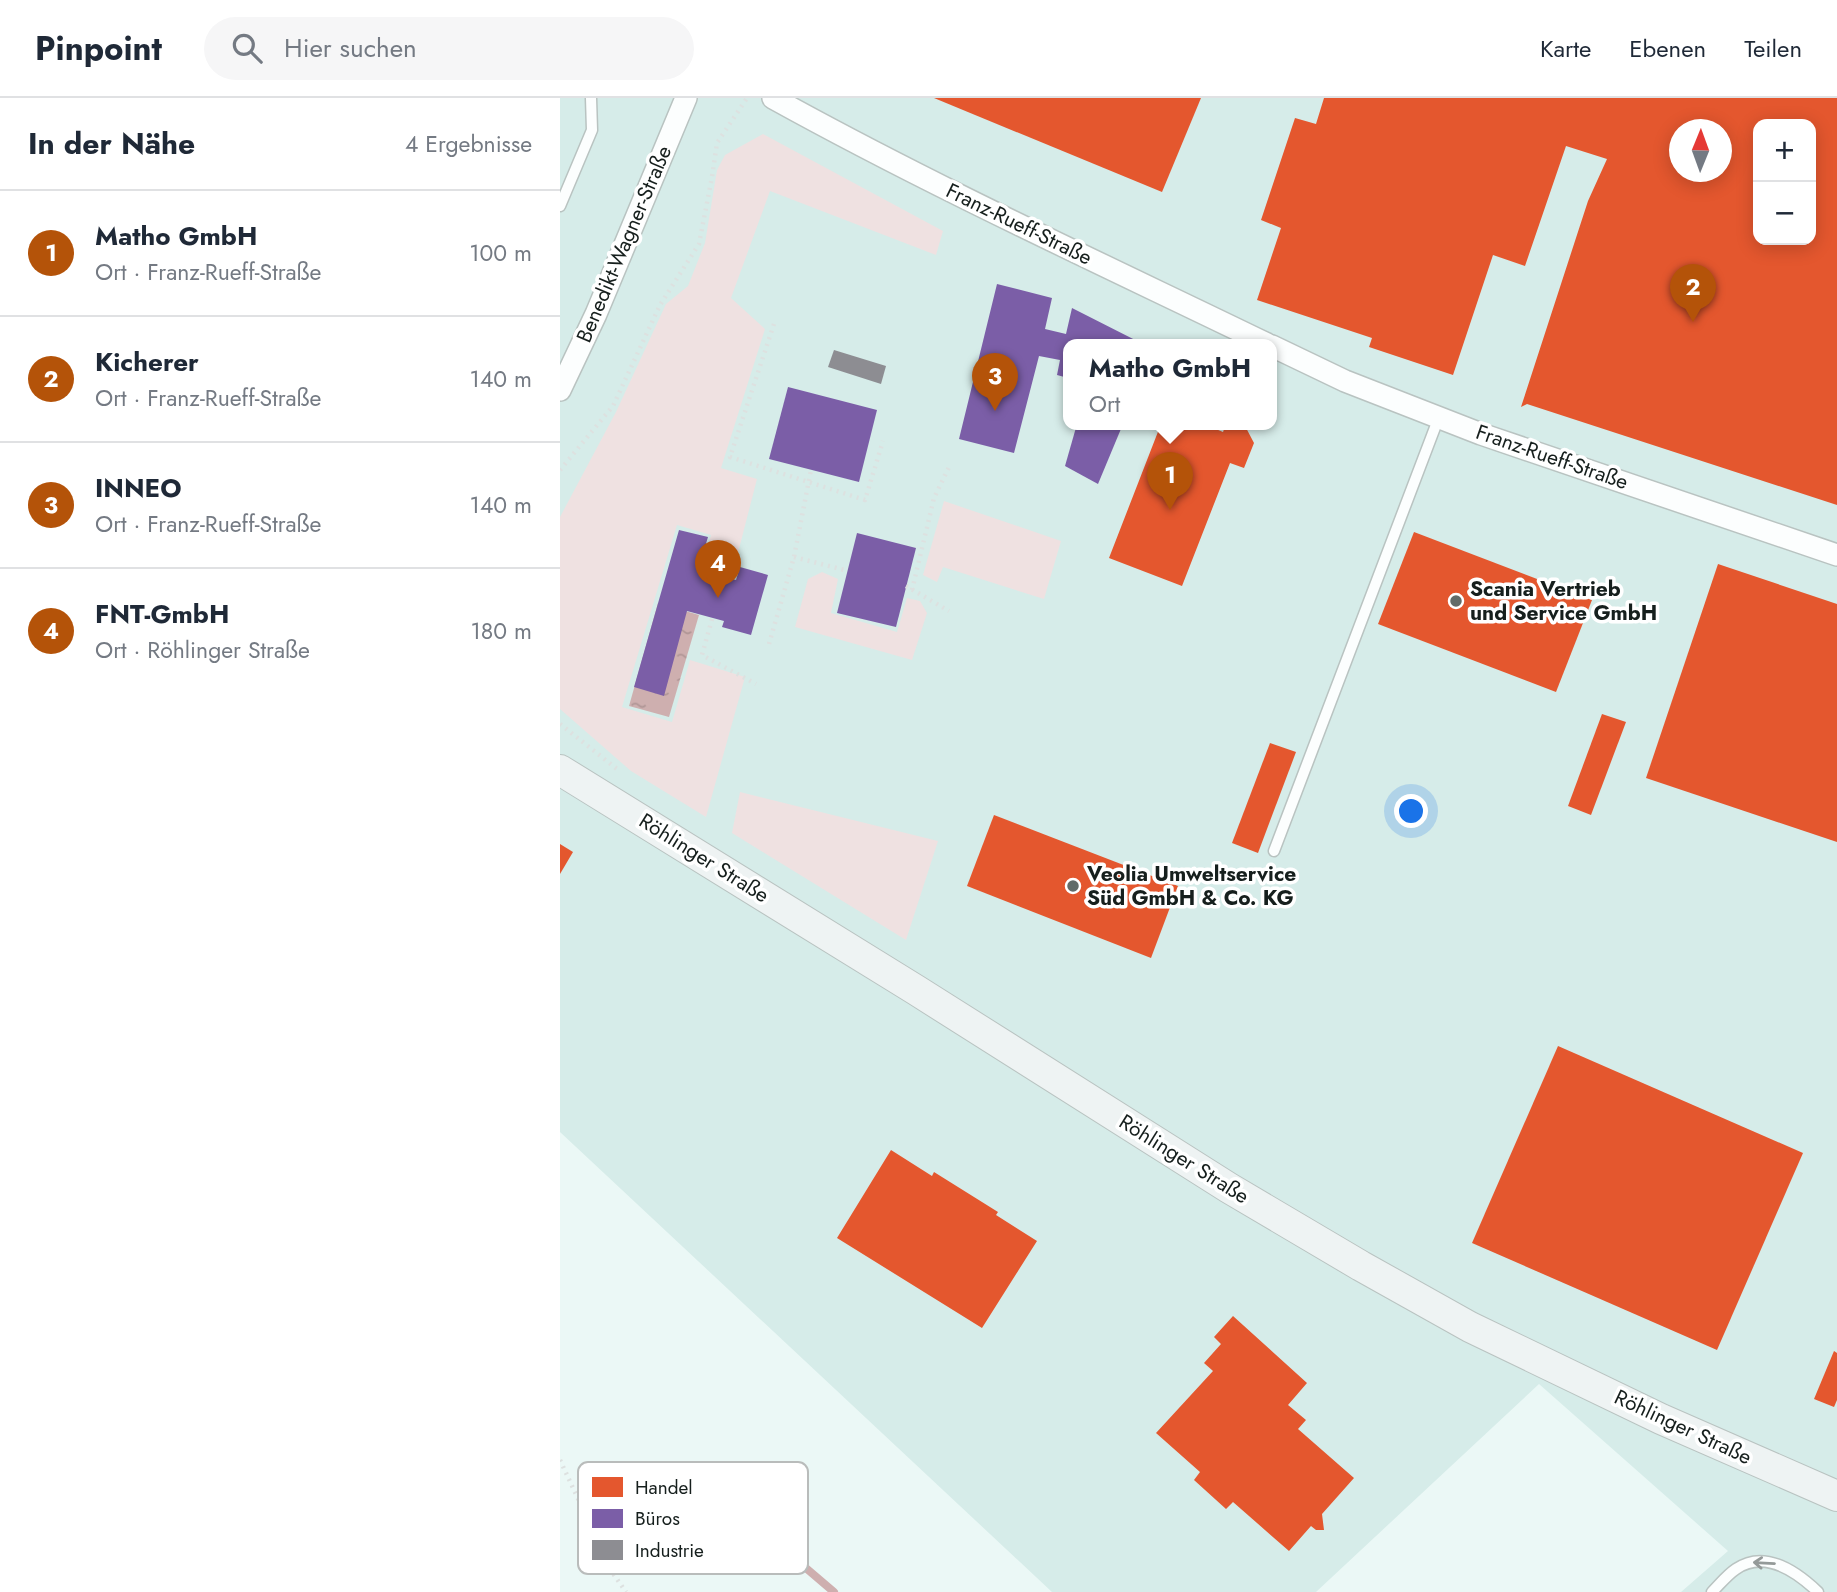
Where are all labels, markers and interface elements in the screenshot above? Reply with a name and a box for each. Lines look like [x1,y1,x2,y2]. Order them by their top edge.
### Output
search box [204,17,694,80]
text: Pinpoint [35,25,162,72]
icon: search [228,29,266,67]
text: Hier suchen [284,29,417,67]
text: Karte [1540,31,1591,66]
text: Ebenen [1629,31,1706,66]
text: Teilen [1744,31,1802,66]
north arrow [1669,119,1732,182]
map controls [1753,119,1816,245]
button: + [1753,119,1816,182]
text: In der Nähe [28,122,195,165]
text: 4 Ergebnisse [405,127,532,161]
street label: Benedikt-Wagner-Straße [569,141,679,347]
street label: Franz-Rueff-Straße [941,176,1097,272]
button: − [1753,182,1816,245]
text: Matho GmbH [95,217,257,255]
text: 1 [45,236,57,270]
text: 100 m [469,236,532,270]
text: Ort · Franz-Rueff-Straße [95,255,321,289]
pin: 2 [1670,264,1716,322]
popup [1063,339,1277,430]
text: Kicherer [95,343,199,381]
text: Matho GmbH [1089,349,1251,387]
pin: 3 [972,353,1018,411]
text: 2 [43,362,59,396]
text: 140 m [470,362,532,396]
text: Ort · Franz-Rueff-Straße [95,381,321,415]
text: Ort [1089,387,1120,421]
street label: Franz-Rueff-Straße [1472,417,1632,497]
pin: 1 [1147,452,1193,510]
text: INNEO [95,469,182,507]
text: 3 [44,488,58,522]
text: 140 m [470,488,532,522]
text: Ort · Franz-Rueff-Straße [95,507,321,541]
pin: 4 [695,540,741,598]
place label: Scania Vertrieb und Service GmbH [1470,574,1657,628]
marker: Scania Vertrieb und Service GmbH [1448,593,1464,609]
text: FNT-GmbH [95,595,229,633]
text: 4 [43,614,59,648]
text: 180 m [470,614,532,648]
text: Ort · Röhlinger Straße [95,633,310,667]
your location [1394,794,1428,828]
street label: Röhlinger Straße [633,806,775,910]
place label: Veolia Umweltservice Süd GmbH & Co. KG [1086,859,1296,913]
marker: Veolia Umweltservice Süd GmbH & Co. KG [1065,878,1081,894]
street label: Röhlinger Straße [1113,1107,1255,1211]
street label: Röhlinger Straße [1609,1382,1757,1472]
legend [578,1462,808,1574]
text: Handel [635,1474,693,1501]
text: Büros [635,1505,680,1532]
text: Industrie [635,1537,704,1564]
one-way arrow [1753,1557,1776,1570]

